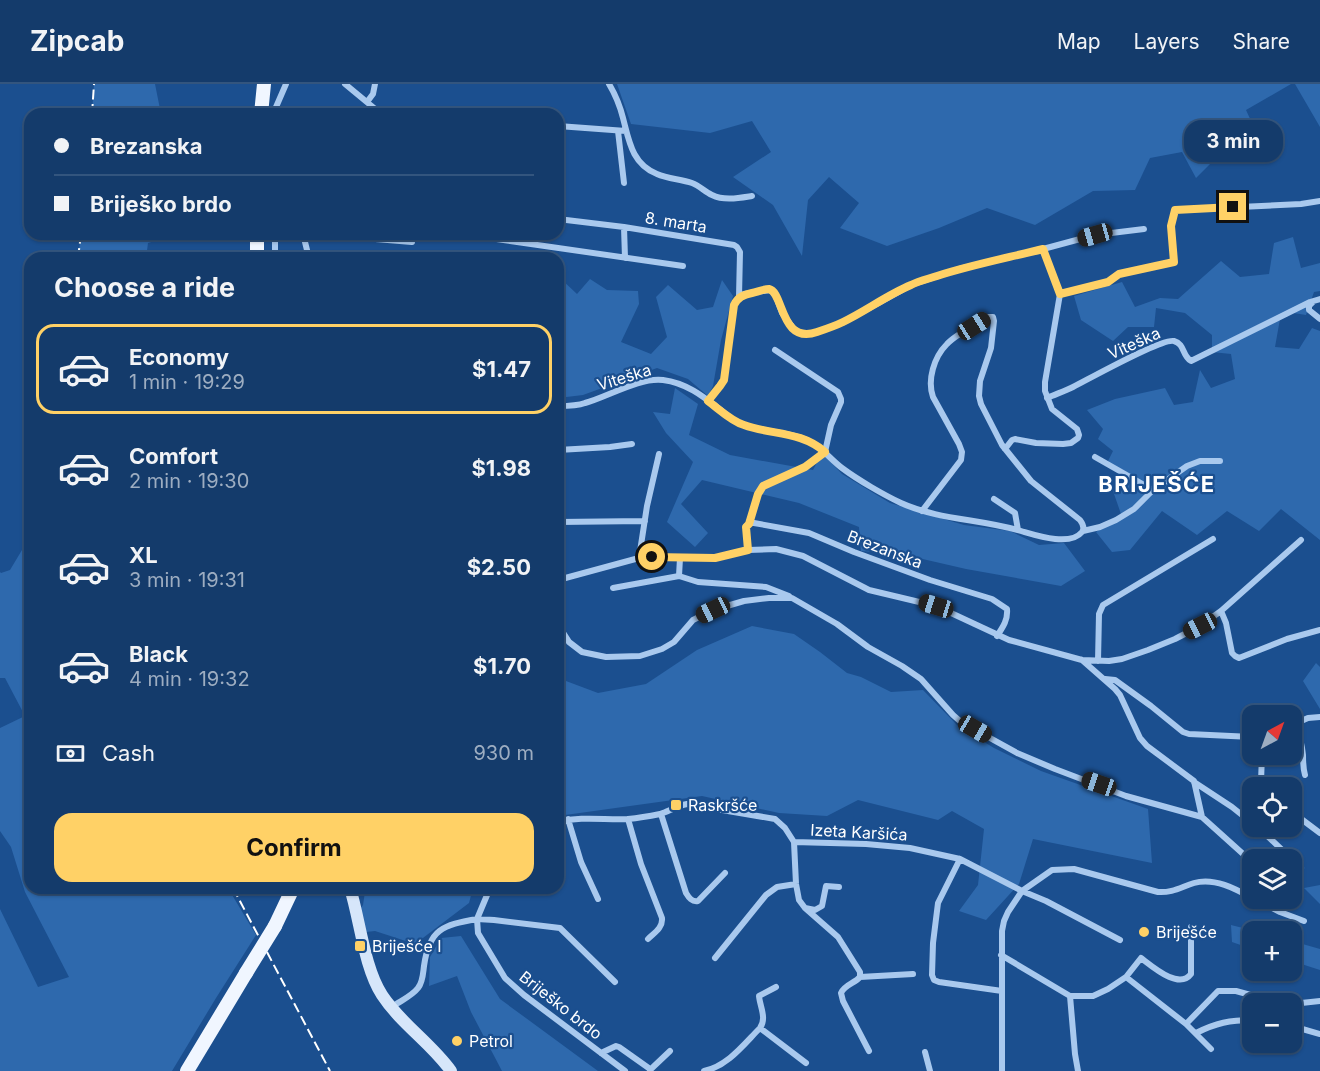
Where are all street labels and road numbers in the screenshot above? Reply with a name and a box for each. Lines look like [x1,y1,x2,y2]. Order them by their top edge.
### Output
street label: 8. marta [644,207,708,237]
street label: Viteška [1105,323,1163,363]
street label: Viteška [595,359,653,395]
street label: Brezanska [845,526,925,572]
street label: Izeta Karšića [810,819,908,845]
street label: Briješko brdo [516,966,606,1044]

